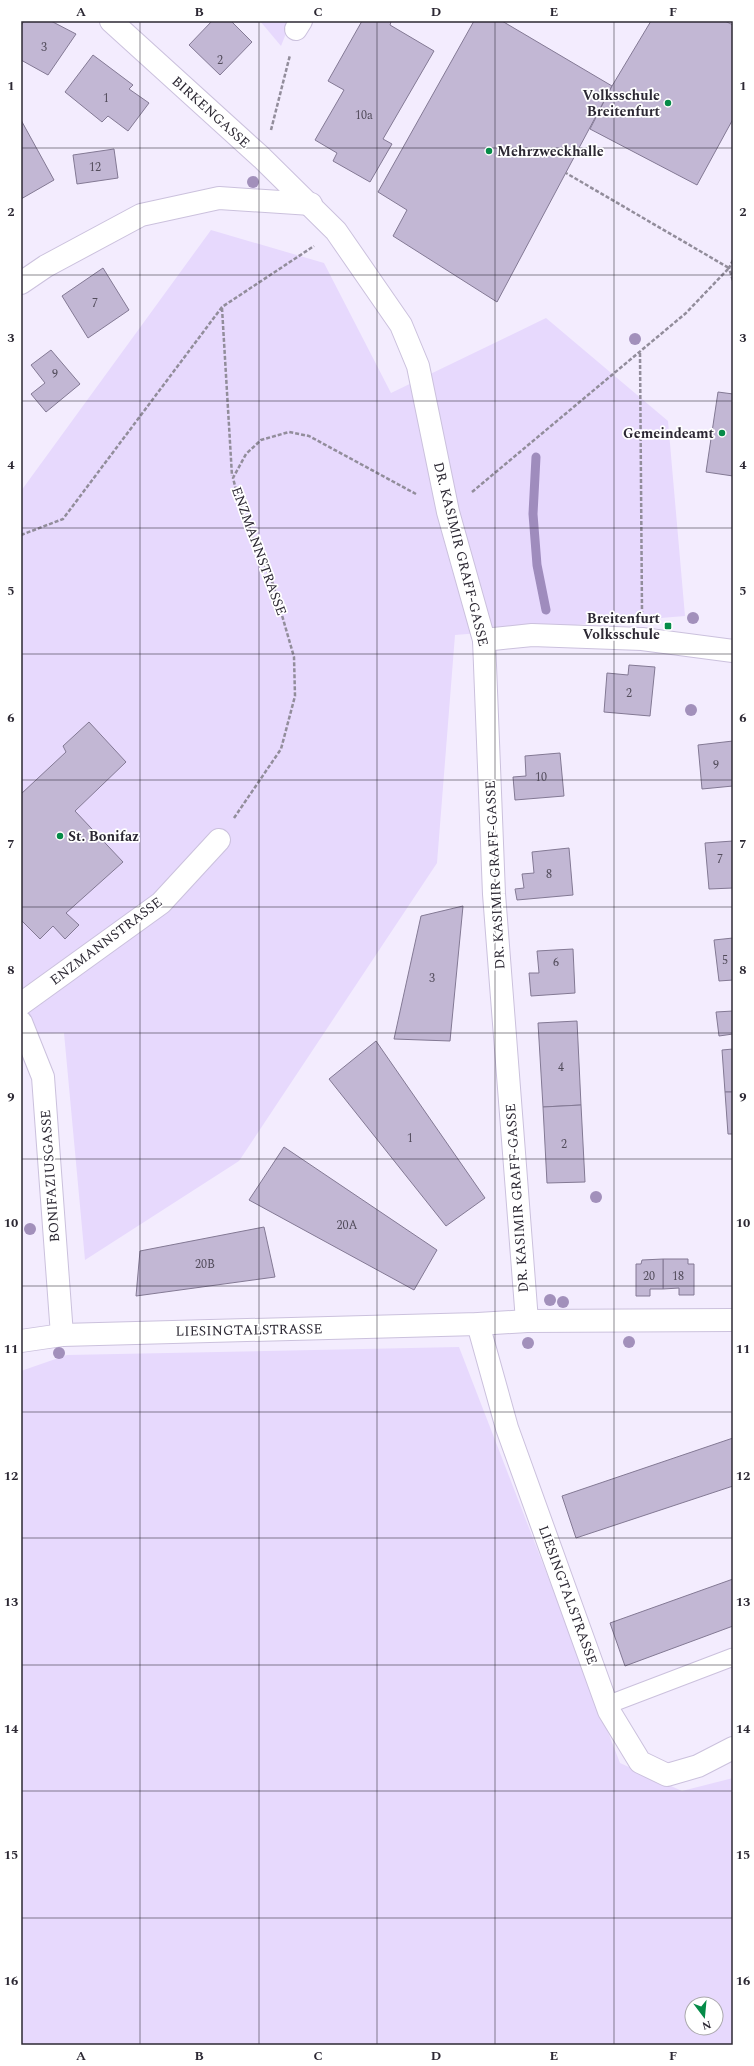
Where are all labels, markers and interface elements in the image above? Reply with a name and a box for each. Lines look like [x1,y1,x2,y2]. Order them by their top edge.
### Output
text: A [76,2,86,22]
text: B [194,2,204,22]
text: C [313,2,323,22]
text: D [431,2,441,22]
text: E [550,2,559,22]
text: F [669,2,677,22]
house number: 3 [41,38,47,57]
house number: 2 [217,51,223,70]
street label: BIRKENGASSE [167,71,255,153]
text: 1 [7,76,15,96]
text: 1 [739,76,747,96]
place label: Volksschule Breitenfurt [582,85,661,122]
house number: 1 [103,89,109,108]
marker: Volksschule Breitenfurt [663,98,673,108]
house number: 10a [355,106,373,125]
place label: Mehrzweckhalle [497,141,604,162]
marker: Mehrzweckhalle [484,146,494,156]
house number: 12 [89,158,101,177]
text: 2 [7,202,15,222]
text: 2 [739,202,747,222]
house number: 7 [92,294,98,313]
text: 3 [7,328,15,348]
text: 3 [739,328,747,348]
house number: 9 [52,365,58,384]
place label: Gemeindeamt [623,423,715,444]
marker: Gemeindeamt [717,428,727,438]
text: 4 [7,455,15,475]
text: 4 [739,455,747,475]
street label: DR. KASIMIR GRAFF-GASSE [428,460,494,648]
street label: ENZMANNSTRASSE [226,484,292,618]
text: 5 [7,581,15,601]
text: 5 [739,581,747,601]
place label: Breitenfurt Volksschule [582,608,661,645]
marker: Breitenfurt Volksschule [663,621,673,631]
house number: 2 [626,684,632,703]
text: 6 [7,708,15,728]
text: 6 [739,708,747,728]
house number: 9 [713,756,719,775]
house number: 10 [535,768,547,787]
street label: DR. KASIMIR GRAFF-GASSE [480,780,510,970]
place label: St. Bonifaz [68,826,139,847]
marker: St. Bonifaz [55,831,65,841]
text: 7 [7,834,15,854]
text: 7 [739,834,747,854]
house number: 7 [717,850,723,869]
house number: 8 [546,865,552,884]
street label: ENZMANNSTRASSE [45,892,167,990]
house number: 5 [722,951,728,970]
house number: 6 [553,953,559,972]
text: 8 [7,960,15,980]
text: 8 [739,960,747,980]
house number: 3 [429,969,435,988]
house number: 4 [558,1058,564,1077]
text: 9 [7,1087,15,1107]
text: 9 [739,1087,747,1107]
street label: DR. KASIMIR GRAFF-GASSE [500,1103,534,1293]
street label: BONIFAZIUSGASSE [35,1109,65,1243]
house number: 1 [407,1129,413,1148]
house number: 2 [561,1135,567,1154]
text: 10 [4,1213,18,1233]
text: 10 [736,1213,750,1233]
house number: 20A [336,1216,358,1235]
house number: 20B [195,1255,215,1274]
house number: 20 [643,1267,655,1286]
house number: 18 [672,1267,684,1286]
street label: LIESINGTALSTRASSE [175,1318,323,1342]
text: 11 [4,1339,18,1359]
text: 11 [736,1339,750,1359]
text: 12 [4,1466,18,1486]
text: 12 [736,1466,750,1486]
street label: LIESINGTALSTRASSE [533,1522,603,1668]
text: 13 [4,1592,18,1612]
text: 13 [736,1592,750,1612]
text: 14 [4,1719,19,1739]
text: 14 [736,1719,751,1739]
text: 15 [4,1845,18,1865]
text: 15 [736,1845,750,1865]
text: 16 [4,1971,18,1991]
text: 16 [736,1971,750,1991]
north arrow [684,1996,724,2036]
text: N [700,2016,713,2035]
text: A [76,2046,86,2066]
text: B [194,2046,204,2066]
text: C [313,2046,323,2066]
text: D [431,2046,441,2066]
text: E [550,2046,559,2066]
text: F [669,2046,677,2066]

